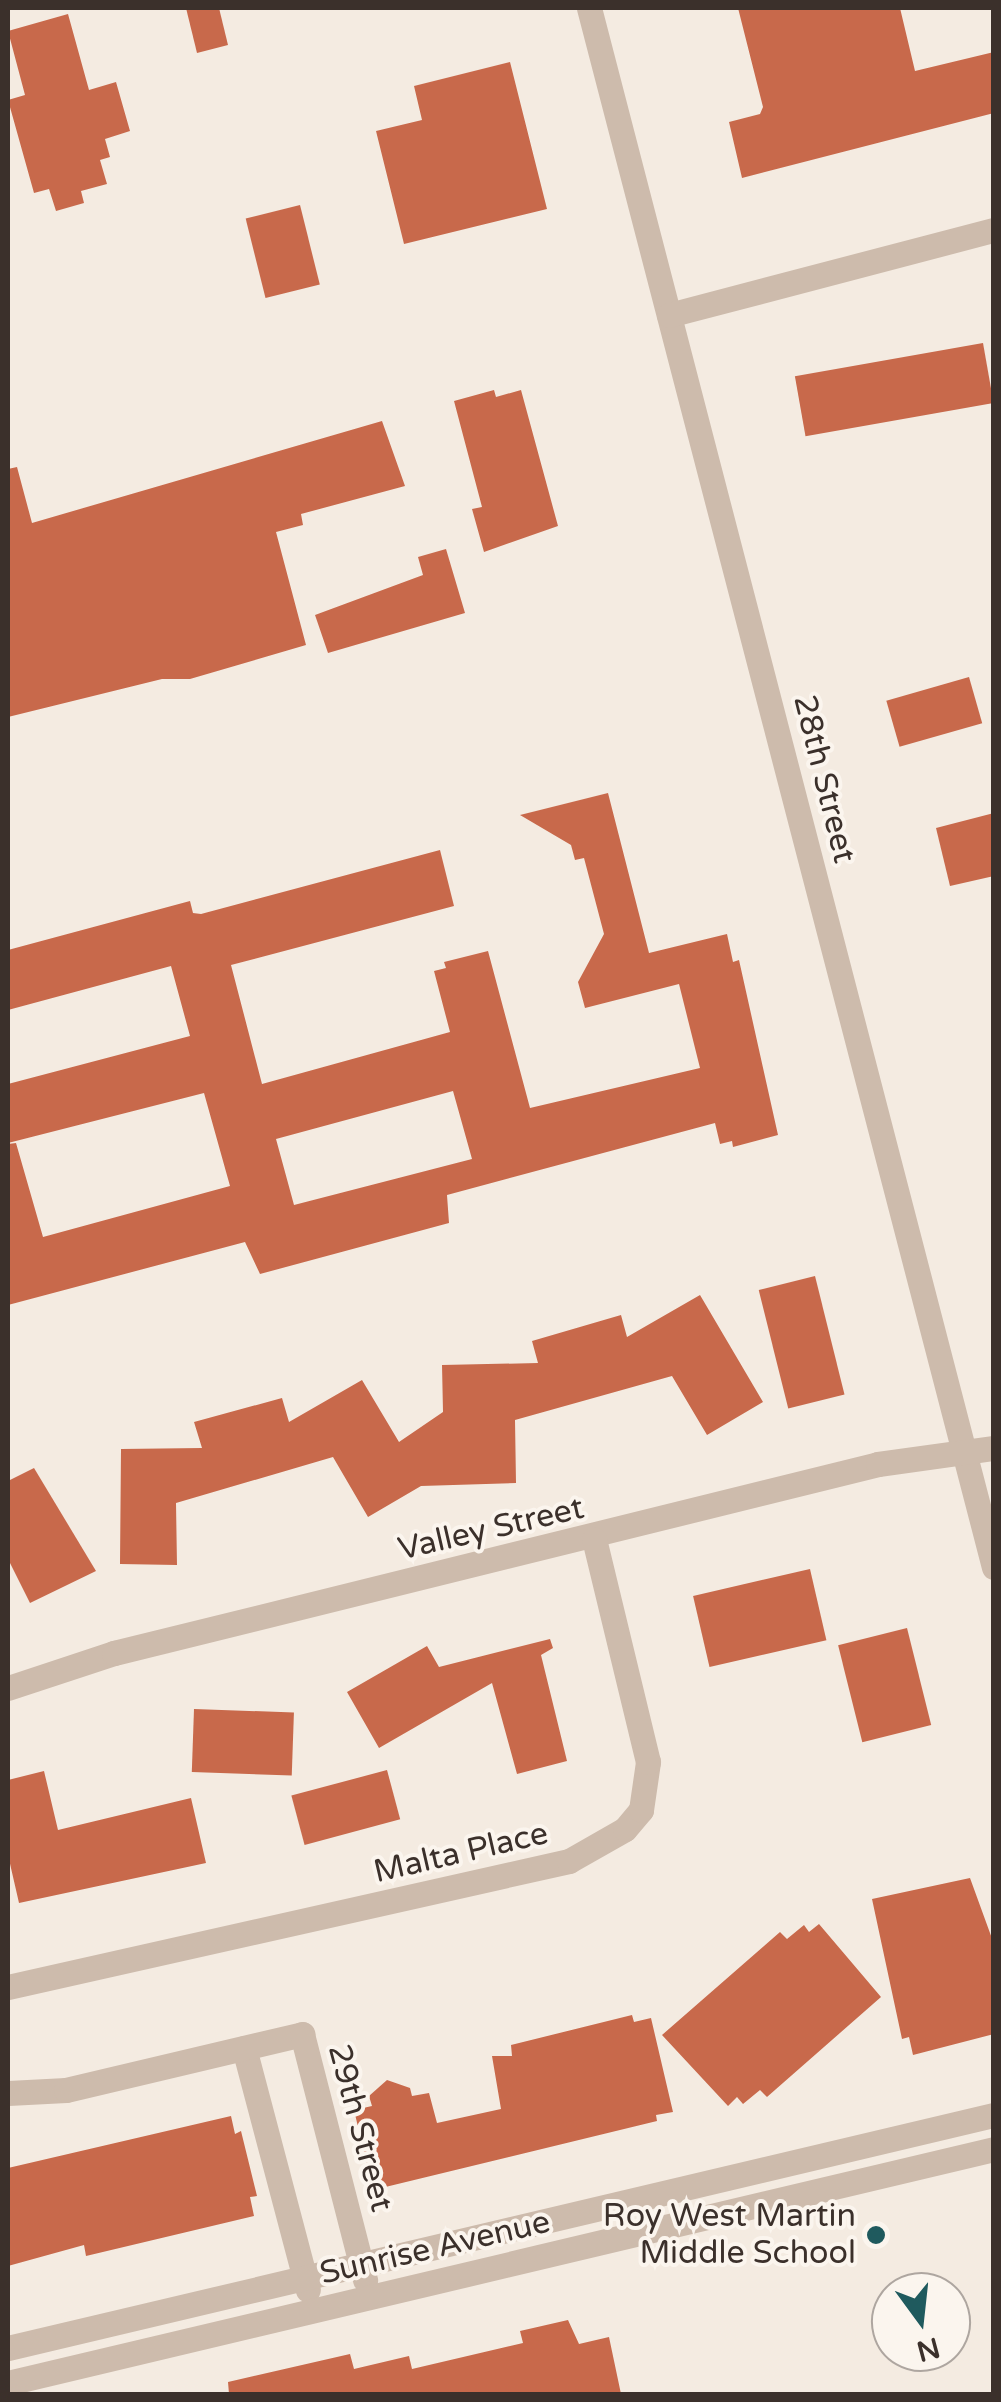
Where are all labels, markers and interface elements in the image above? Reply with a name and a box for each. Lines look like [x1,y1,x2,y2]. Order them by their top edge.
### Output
street label: 28th Street [785,691,863,867]
street label: Valley Street [394,1489,588,1569]
street label: Malta Place [370,1814,552,1892]
street label: 29th Street [319,2040,401,2216]
place label: Roy West Martin Middle School [603,2198,856,2273]
street label: Sunrise Avenue [316,2203,554,2293]
marker: Roy West Martin Middle School [865,2224,887,2246]
north arrow [871,2272,971,2372]
text: N [913,2330,944,2368]

